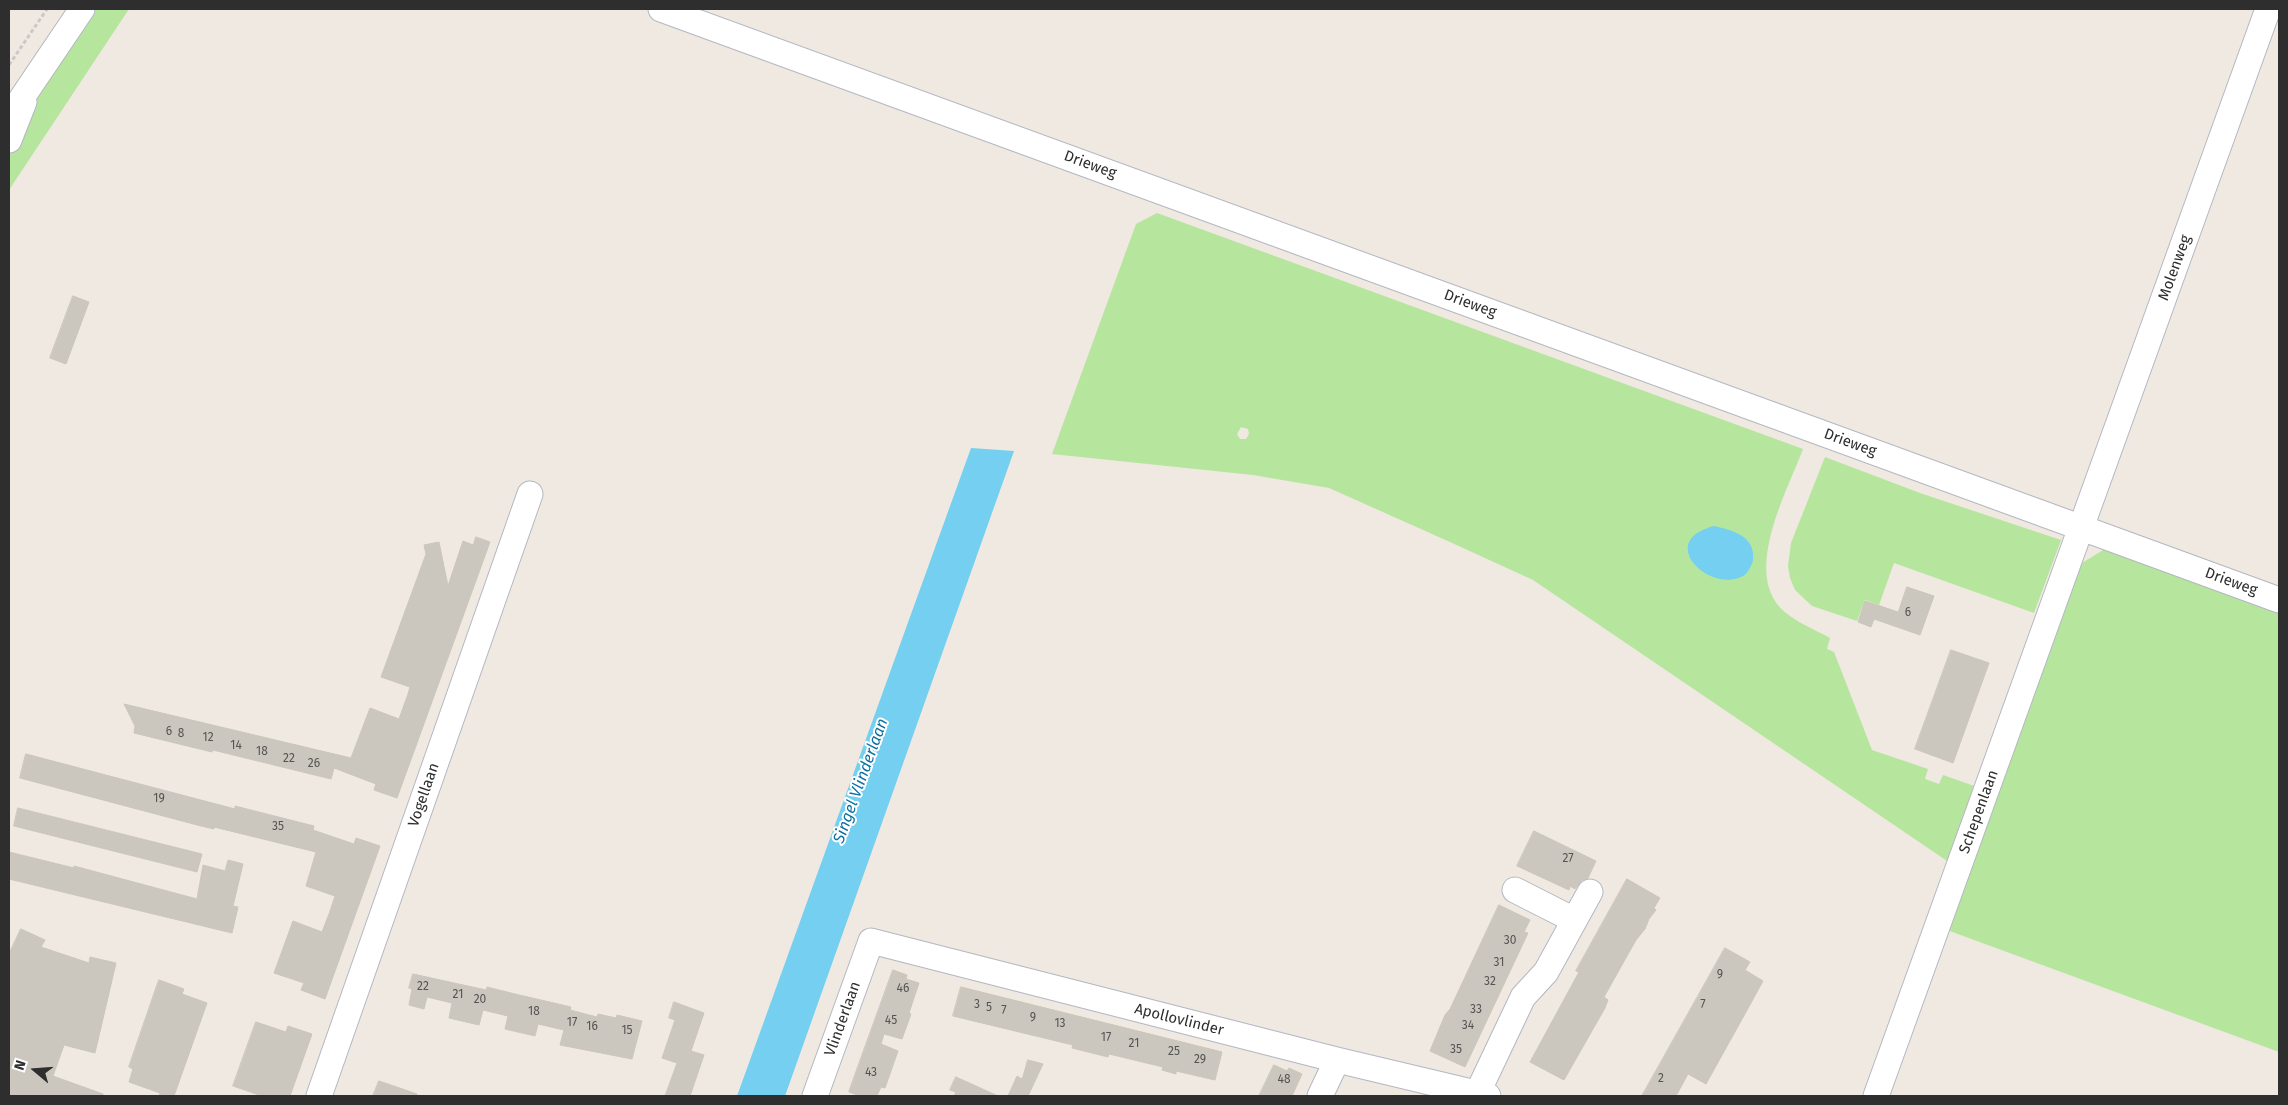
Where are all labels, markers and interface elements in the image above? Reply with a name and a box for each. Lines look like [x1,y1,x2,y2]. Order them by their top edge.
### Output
street label: Drieweg [1061,147,1119,183]
street label: Molenweg [2155,233,2195,303]
street label: Drieweg [1441,286,1499,322]
street label: Drieweg [1821,425,1879,461]
street label: Drieweg [2202,564,2260,600]
house number: 6 [1905,606,1911,620]
water label: Singel Vlinderlaan [829,716,893,846]
house number: 6 [166,725,172,739]
house number: 8 [178,727,184,741]
house number: 12 [202,731,214,745]
house number: 14 [230,739,242,753]
house number: 18 [256,745,268,759]
house number: 22 [283,752,295,766]
house number: 26 [308,757,320,771]
street label: Vogellaan [405,761,443,829]
street label: Schepenlaan [1956,768,2002,856]
house number: 19 [153,792,165,806]
house number: 35 [272,820,284,834]
house number: 27 [1562,852,1574,866]
house number: 30 [1504,934,1516,948]
house number: 31 [1494,956,1504,970]
house number: 9 [1717,968,1723,982]
house number: 32 [1484,975,1496,989]
street label: Vlinderlaan [821,979,865,1059]
house number: 22 [417,980,429,994]
house number: 46 [897,982,909,996]
house number: 21 [453,988,463,1002]
house number: 20 [474,993,486,1007]
house number: 3 [974,998,980,1012]
house number: 7 [1700,998,1706,1012]
street label: Apollovlinder [1132,1000,1226,1040]
house number: 5 [986,1001,992,1015]
house number: 33 [1470,1003,1482,1017]
house number: 7 [1001,1004,1007,1018]
house number: 18 [528,1005,540,1019]
house number: 9 [1030,1011,1036,1025]
house number: 45 [885,1014,897,1028]
house number: 17 [567,1016,577,1030]
house number: 13 [1054,1017,1066,1031]
house number: 34 [1462,1019,1474,1033]
house number: 16 [586,1020,598,1034]
house number: 15 [621,1024,633,1038]
house number: 17 [1101,1031,1111,1045]
house number: 21 [1129,1037,1139,1051]
house number: 35 [1450,1043,1462,1057]
north arrow [10,1045,60,1095]
house number: 25 [1168,1045,1180,1059]
house number: 29 [1194,1053,1206,1067]
text: N [11,1058,30,1072]
house number: 43 [865,1066,877,1080]
house number: 2 [1658,1072,1664,1086]
house number: 48 [1278,1073,1290,1087]

